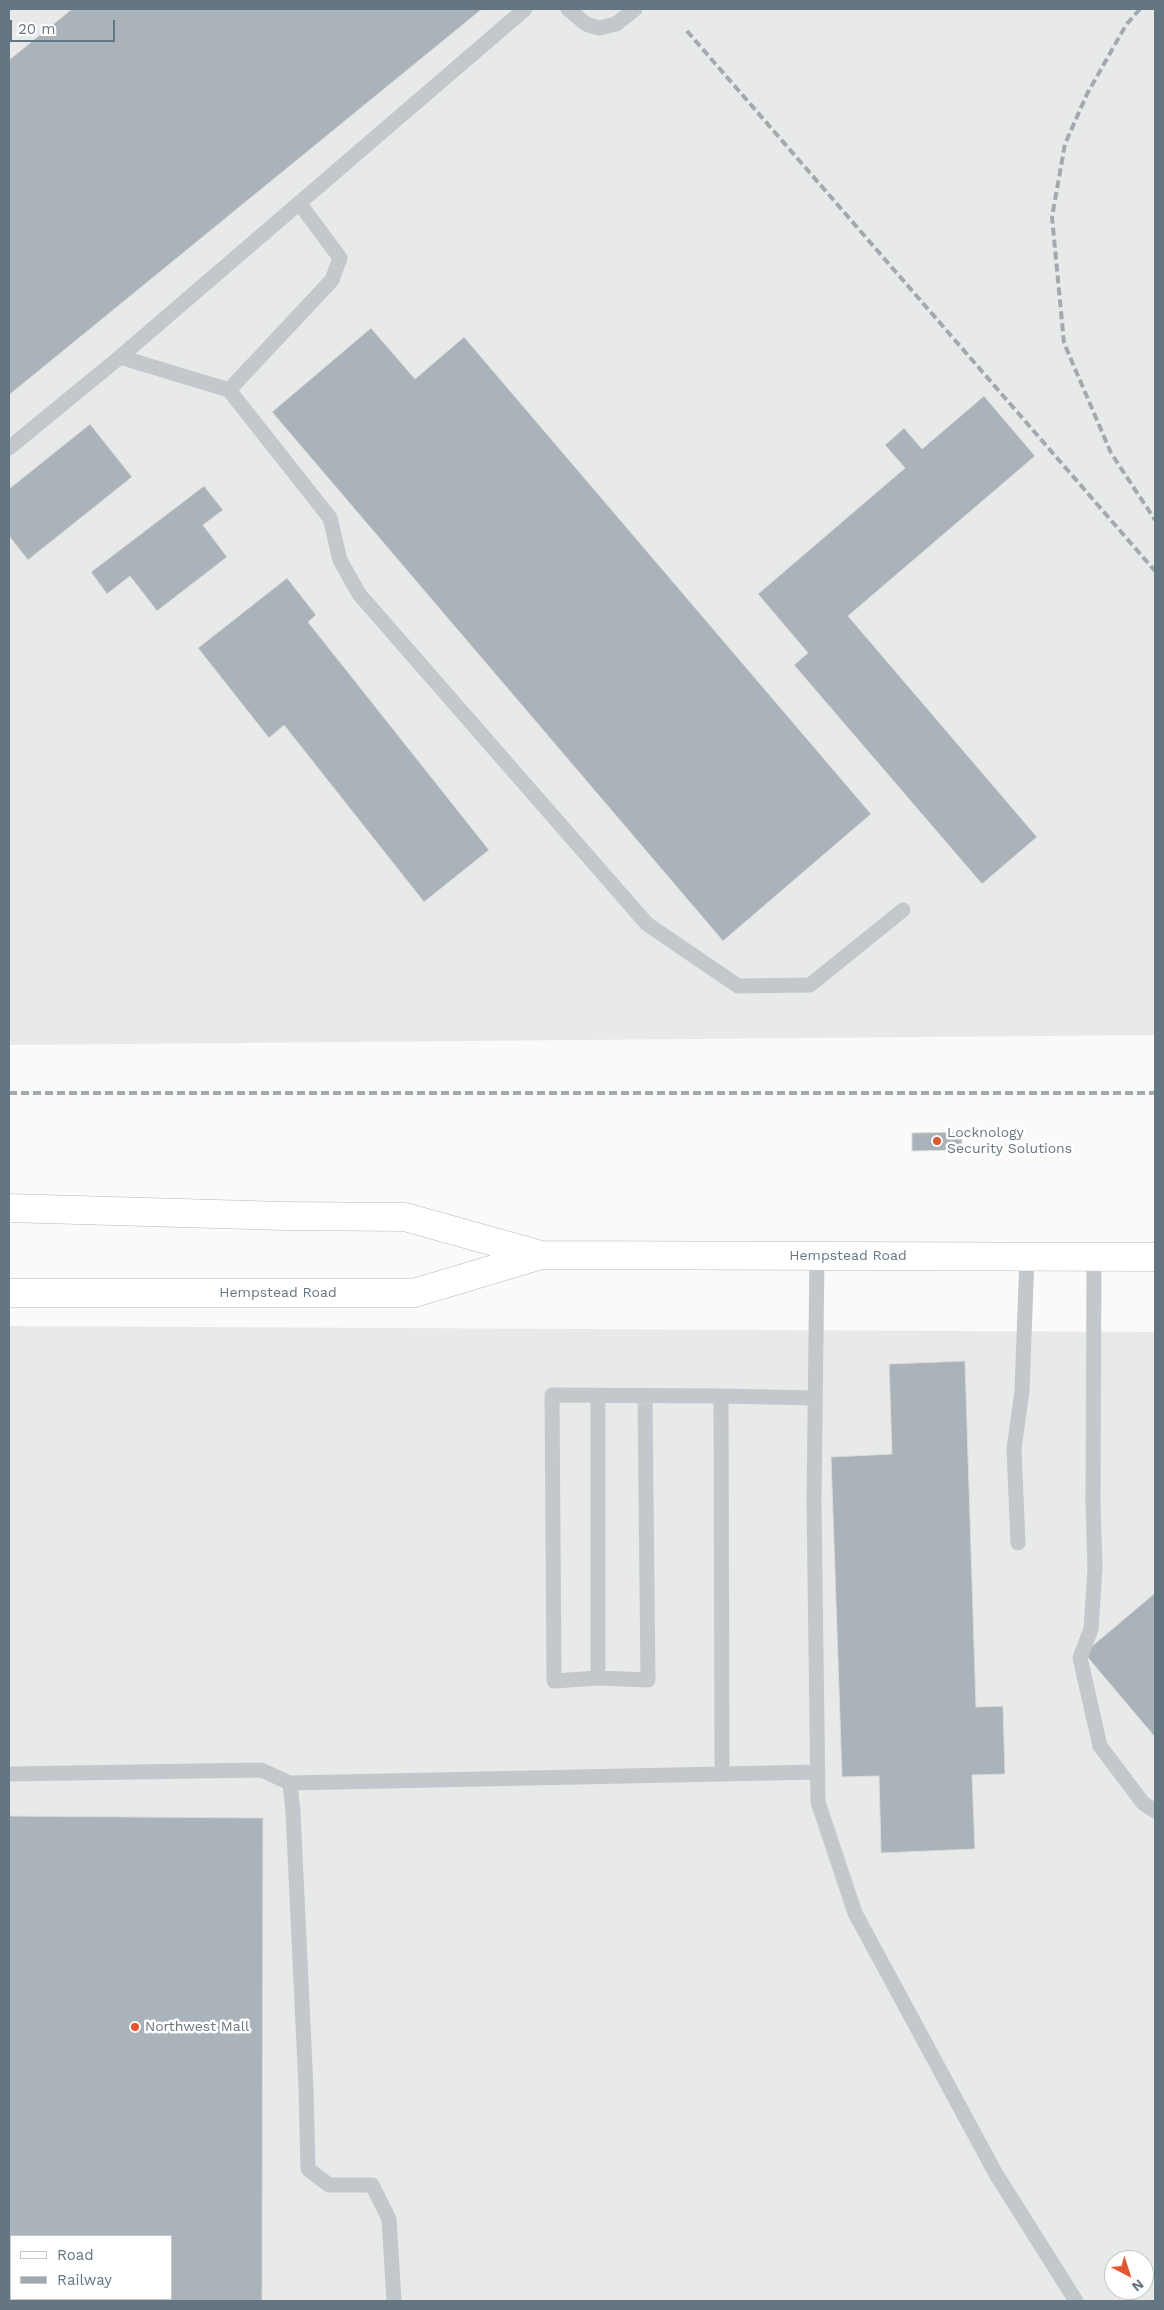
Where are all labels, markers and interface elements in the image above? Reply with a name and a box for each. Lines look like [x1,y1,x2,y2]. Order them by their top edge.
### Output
scale bar [12,10,118,42]
text: 20 m [18,20,56,38]
place label: Locknology Security Solutions [947,1125,1072,1158]
marker: Locknology Security Solutions [931,1135,943,1147]
street label: Hempstead Road [789,1248,907,1264]
street label: Hempstead Road [219,1285,337,1301]
place label: Northwest Mall [145,2019,249,2035]
marker: Northwest Mall [129,2021,141,2033]
legend [10,2235,172,2300]
text: Road [57,2246,94,2264]
north arrow [1104,2250,1154,2300]
text: Railway [57,2271,112,2289]
text: N [1129,2276,1147,2295]

